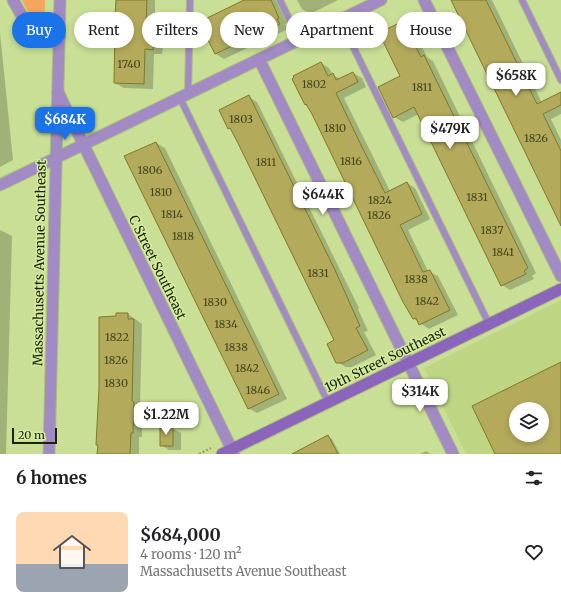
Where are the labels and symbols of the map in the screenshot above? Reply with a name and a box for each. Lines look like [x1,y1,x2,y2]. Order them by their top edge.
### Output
house number: 1740 [117,57,141,71]
pin: $658K [488,63,544,97]
house number: 1802 [302,77,326,91]
house number: 1811 [412,80,432,94]
pin: $684K [37,107,93,141]
house number: 1803 [229,112,253,126]
pin: $479K [422,116,478,150]
house number: 1810 [324,121,346,135]
house number: 1826 [524,131,548,145]
house number: 1816 [340,154,362,168]
house number: 1811 [256,155,276,169]
street label: Massachusetts Avenue Southeast [29,160,50,366]
house number: 1806 [138,163,163,177]
pin: $644K [295,182,351,216]
house number: 1810 [150,185,172,199]
house number: 1831 [466,190,488,204]
house number: 1824 [368,193,392,207]
house number: 1814 [161,207,183,221]
house number: 1826 [367,208,391,222]
street label: C Street Southeast [125,212,190,322]
house number: 1837 [481,223,504,237]
house number: 1818 [172,229,194,243]
house number: 1841 [492,245,514,259]
house number: 1831 [307,266,329,280]
house number: 1838 [404,272,428,286]
house number: 1842 [415,294,439,308]
house number: 1830 [203,295,227,309]
house number: 1834 [214,317,238,331]
street label: 19th Street Southeast [322,323,448,396]
house number: 1822 [105,330,129,344]
house number: 1838 [224,340,248,354]
house number: 1826 [104,353,128,367]
house number: 1842 [235,361,259,375]
house number: 1830 [104,376,128,390]
pin: $314K [392,379,448,413]
house number: 1846 [246,383,271,397]
pin: $1.22M [133,402,199,436]
scale bar [12,426,57,445]

